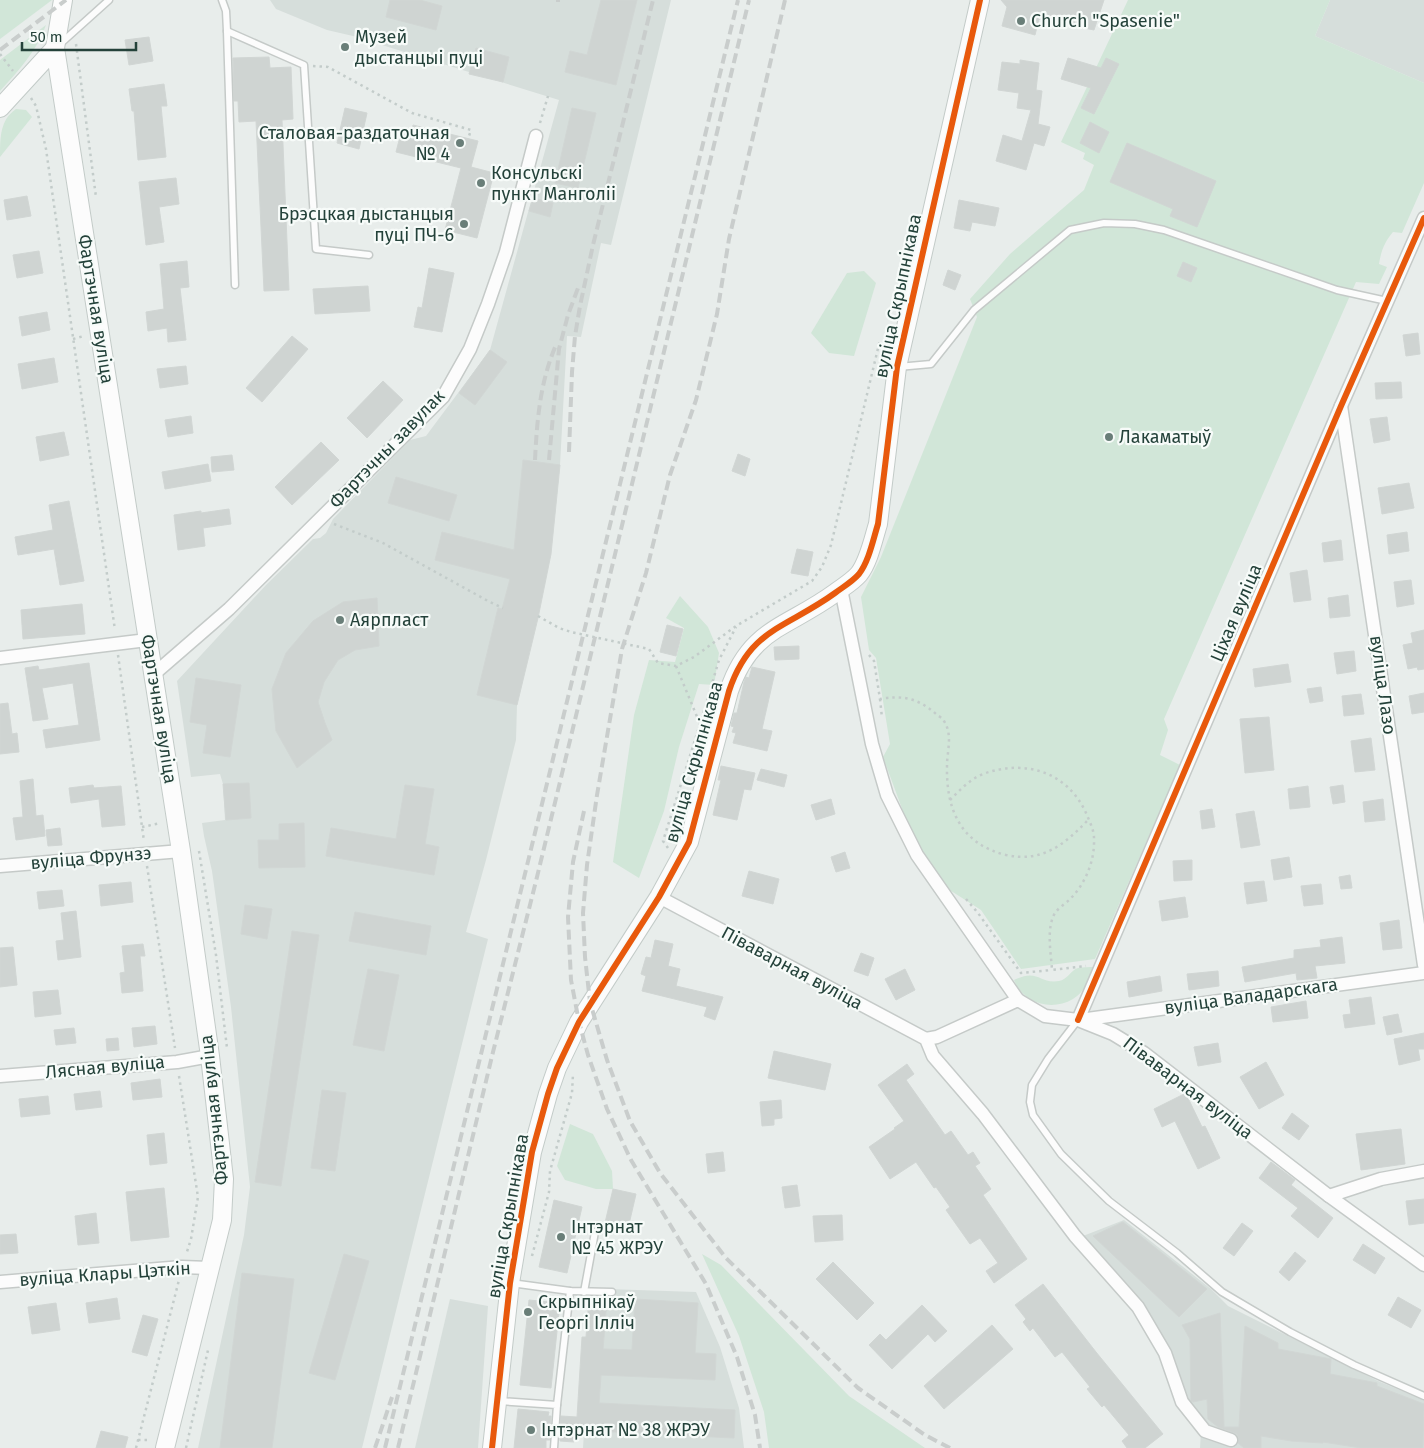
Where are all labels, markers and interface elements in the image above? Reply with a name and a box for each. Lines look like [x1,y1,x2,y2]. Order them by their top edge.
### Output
place label: Church "Spasenie" [1031,10,1180,32]
marker: Church "Spasenie" [1015,15,1027,27]
scale bar [22,20,136,52]
place label: Музей дыстанцыі пуці [355,26,483,69]
text: 50 m [30,28,63,46]
marker: Музей дыстанцыі пуці [339,41,351,53]
place label: Сталовая-раздаточная № 4 [259,122,450,165]
marker: Сталовая-раздаточная № 4 [454,137,466,149]
place label: Консульскі пункт Манголіі [491,162,616,205]
marker: Консульскі пункт Манголіі [475,177,487,189]
place label: Брэсцкая дыстанцыя пуці ПЧ-6 [279,203,454,246]
street label: вуліца Скрыпнікава [870,212,926,380]
marker: Брэсцкая дыстанцыя пуці ПЧ-6 [458,218,470,230]
street label: Фартэчная вуліца [73,233,119,385]
street label: Фартэчны завулак [325,385,450,513]
place label: Лакаматыў [1119,426,1211,448]
marker: Лакаматыў [1103,431,1115,443]
street label: Ціхая вуліца [1205,561,1267,665]
place label: Аярпласт [350,609,429,631]
marker: Аярпласт [334,614,346,626]
street label: Фартэчная вуліца [136,633,182,785]
street label: вуліца Лазо [1365,634,1401,736]
street label: вуліца Скрыпнікава [660,679,728,845]
street label: вуліца Фрунзэ [30,842,152,874]
street label: Піваварная вуліца [718,921,866,1015]
street label: вуліца Валадарскага [1163,973,1339,1019]
street label: Піваварная вуліца [1119,1032,1257,1144]
street label: Фартэчная вуліца [195,1034,233,1186]
street label: Лясная вуліца [44,1051,166,1083]
street label: вуліца Скрыпнікава [483,1132,533,1300]
place label: Інтэрнат № 45 ЖРЭУ [571,1216,663,1259]
marker: Інтэрнат № 45 ЖРЭУ [555,1231,567,1243]
street label: вуліца Клары Цэткін [18,1257,192,1291]
place label: Скрыпнікаў Георгі Ілліч [538,1291,635,1334]
marker: Скрыпнікаў Георгі Ілліч [522,1306,534,1318]
place label: Інтэрнат № 38 ЖРЭУ [541,1419,710,1441]
marker: Інтэрнат № 38 ЖРЭУ [525,1424,537,1436]

